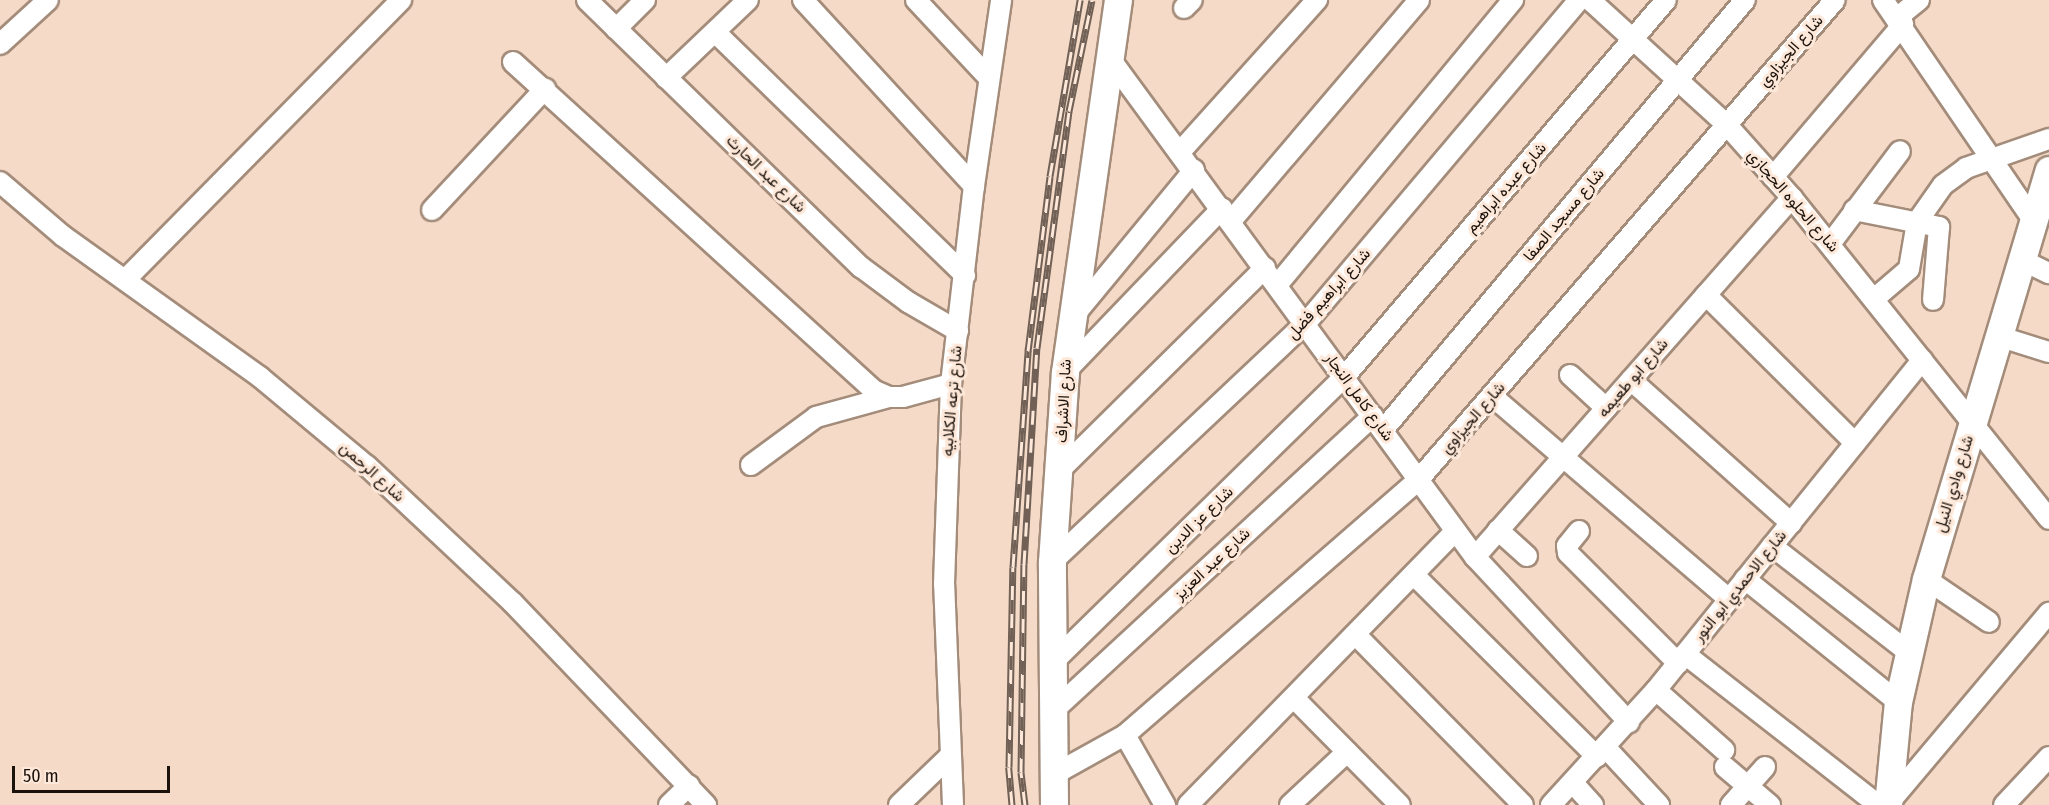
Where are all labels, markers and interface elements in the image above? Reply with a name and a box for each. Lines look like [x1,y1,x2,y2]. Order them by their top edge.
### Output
street label: شارع الجيزاوي [1755,11,1827,91]
street label: شارع عبد الحارث [722,131,810,217]
street label: شارع عبده ابراهيم [1461,139,1551,237]
street label: شارع الحلوه الحجازي [1743,146,1843,256]
street label: شارع مسجد الصفا [1520,165,1608,265]
street label: شارع ابراهيم فضل [1283,245,1375,343]
street label: شارع ابو طعيمه [1594,335,1672,421]
street label: شارع ترعه الكلابيه [938,345,966,457]
street label: شارع كامل النجار [1321,349,1397,445]
street label: شارع الاشراف [1052,359,1076,443]
street label: شارع الجيزاوي [1437,378,1509,458]
street label: شارع وادي النيل [1930,433,1978,535]
street label: شارع الرحمن [336,438,408,506]
street label: شارع عز الدين [1161,482,1237,558]
street label: شارع عبد العزيز [1170,524,1254,604]
street label: شارع الاحمدي ابو النور [1689,526,1791,646]
scale bar [15,754,172,792]
text: 50 m [23,765,59,787]

